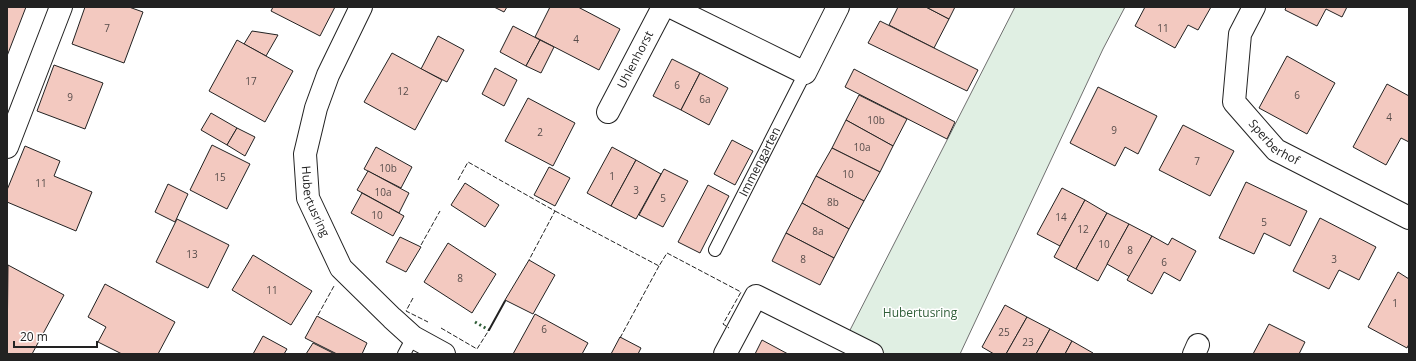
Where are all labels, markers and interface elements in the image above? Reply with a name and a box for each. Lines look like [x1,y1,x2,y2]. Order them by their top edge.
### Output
house number: 7 [104,21,110,35]
house number: 11 [1157,21,1169,35]
street label: Uhlenhorst [613,28,657,91]
house number: 4 [573,32,579,46]
house number: 17 [245,74,257,88]
house number: 6 [674,78,680,92]
house number: 12 [397,84,409,98]
house number: 6 [1294,88,1300,102]
house number: 9 [67,90,73,104]
house number: 6a [699,92,711,106]
house number: 4 [1386,110,1392,124]
house number: 10b [867,113,885,127]
street label: Sperberhof [1245,115,1303,169]
house number: 9 [1111,123,1117,137]
street label: Immengarten [735,124,784,199]
house number: 2 [537,125,543,139]
house number: 10a [854,140,871,154]
house number: 7 [1194,154,1200,168]
house number: 10b [379,161,397,175]
street label: Hubertusring [298,165,334,240]
house number: 10 [842,167,854,181]
house number: 1 [609,169,615,183]
house number: 15 [214,170,226,184]
house number: 11 [35,176,47,190]
house number: 3 [633,183,639,197]
house number: 10a [375,185,392,199]
house number: 5 [660,191,666,205]
house number: 8b [827,195,839,209]
house number: 10 [371,208,383,222]
house number: 14 [1055,210,1067,224]
house number: 5 [1261,215,1267,229]
house number: 12 [1077,222,1089,236]
house number: 8a [812,224,824,238]
house number: 10 [1098,237,1110,251]
house number: 8 [1127,243,1133,257]
house number: 13 [186,247,198,261]
house number: 8 [800,252,806,266]
house number: 3 [1331,252,1337,266]
house number: 6 [1161,255,1167,269]
house number: 8 [457,271,463,285]
house number: 11 [266,283,278,297]
house number: 1 [1392,296,1398,310]
park label: Hubertusring [883,304,958,321]
house number: 6 [541,322,547,336]
scale bar [14,323,97,349]
house number: 25 [998,325,1010,339]
text: 20 m [20,328,48,345]
house number: 23 [1022,335,1034,349]

